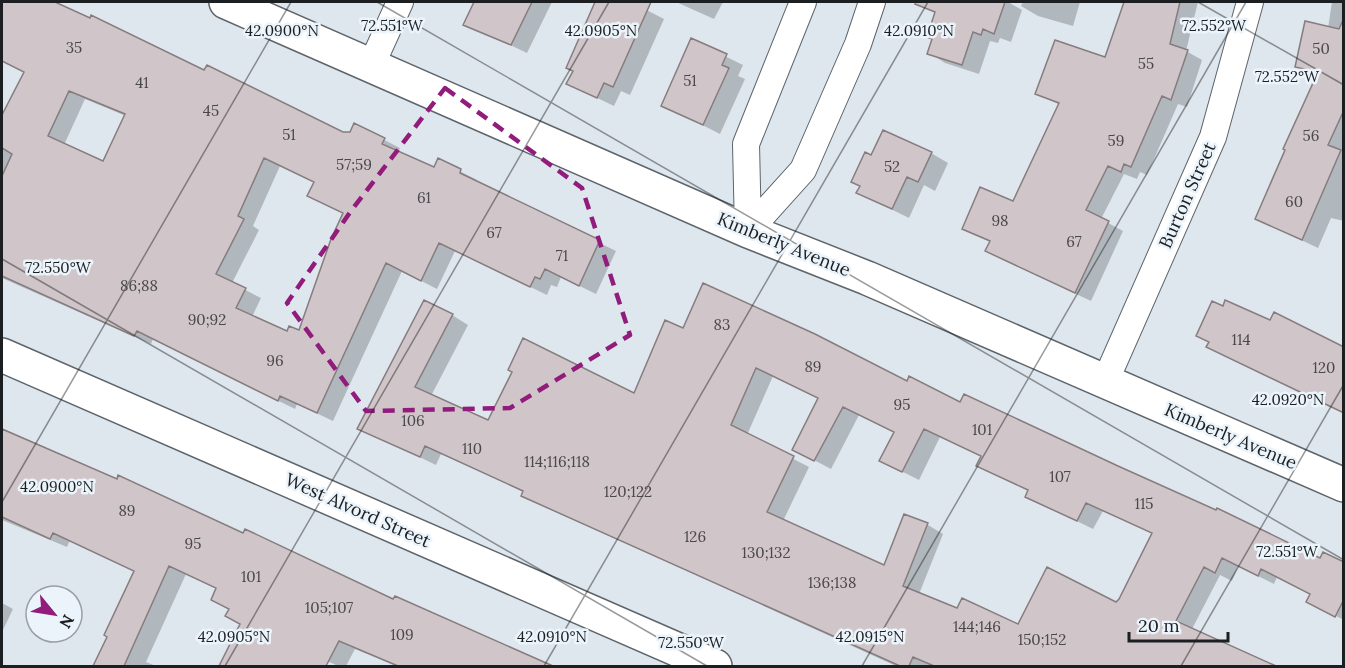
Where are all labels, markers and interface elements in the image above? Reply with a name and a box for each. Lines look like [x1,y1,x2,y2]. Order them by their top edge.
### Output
text: 72.551°W [361,16,424,35]
text: 72.552°W [1182,16,1247,35]
text: 42.0900°N [245,21,319,40]
text: 42.0905°N [565,21,637,40]
text: 42.0910°N [884,21,954,40]
house number: 35 [66,38,82,57]
house number: 50 [1312,39,1330,58]
house number: 55 [1138,54,1154,73]
text: 72.552°W [1255,67,1320,86]
house number: 51 [683,71,697,90]
house number: 41 [135,73,149,92]
house number: 45 [203,101,219,120]
house number: 51 [282,125,296,144]
house number: 56 [1303,126,1319,145]
house number: 59 [1108,131,1124,150]
street label: Burton Street [1153,138,1221,252]
house number: 57;59 [336,155,372,174]
house number: 52 [884,157,900,176]
house number: 61 [417,188,431,207]
house number: 60 [1285,192,1303,211]
street label: Kimberly Avenue [714,207,854,281]
house number: 98 [991,211,1009,230]
house number: 67 [486,223,502,242]
house number: 67 [1066,232,1082,251]
house number: 71 [556,246,568,265]
text: 72.550°W [25,258,92,277]
house number: 86;88 [120,276,158,295]
house number: 90;92 [188,310,226,329]
house number: 83 [714,315,730,334]
house number: 114 [1231,330,1251,349]
house number: 96 [266,351,284,370]
house number: 89 [805,357,822,376]
house number: 120 [1313,358,1335,377]
text: 42.0920°N [1252,390,1324,409]
house number: 95 [894,395,910,414]
street label: Kimberly Avenue [1161,398,1301,474]
house number: 106 [401,411,425,430]
house number: 101 [972,420,992,439]
house number: 110 [462,439,482,458]
house number: 114;116;118 [524,452,590,471]
house number: 107 [1049,467,1071,486]
street label: West Alvord Street [282,468,434,552]
text: 42.0900°N [20,477,94,496]
house number: 120;122 [604,482,652,501]
house number: 115 [1134,494,1154,513]
house number: 89 [119,501,136,520]
house number: 126 [684,527,706,546]
house number: 95 [185,534,201,553]
text: 72.551°W [1256,542,1319,561]
house number: 130;132 [742,543,790,562]
house number: 101 [241,567,261,586]
house number: 136;138 [808,573,856,592]
north arrow [24,584,84,644]
house number: 105;107 [305,598,353,617]
scale bar [1129,605,1228,643]
text: N [55,611,79,632]
text: 20 m [1138,614,1180,637]
house number: 144;146 [953,617,1001,636]
house number: 109 [390,625,414,644]
text: 42.0905°N [198,627,270,646]
text: 42.0910°N [517,627,587,646]
text: 42.0915°N [836,627,904,646]
house number: 150;152 [1018,630,1066,649]
text: 72.550°W [658,633,725,652]

